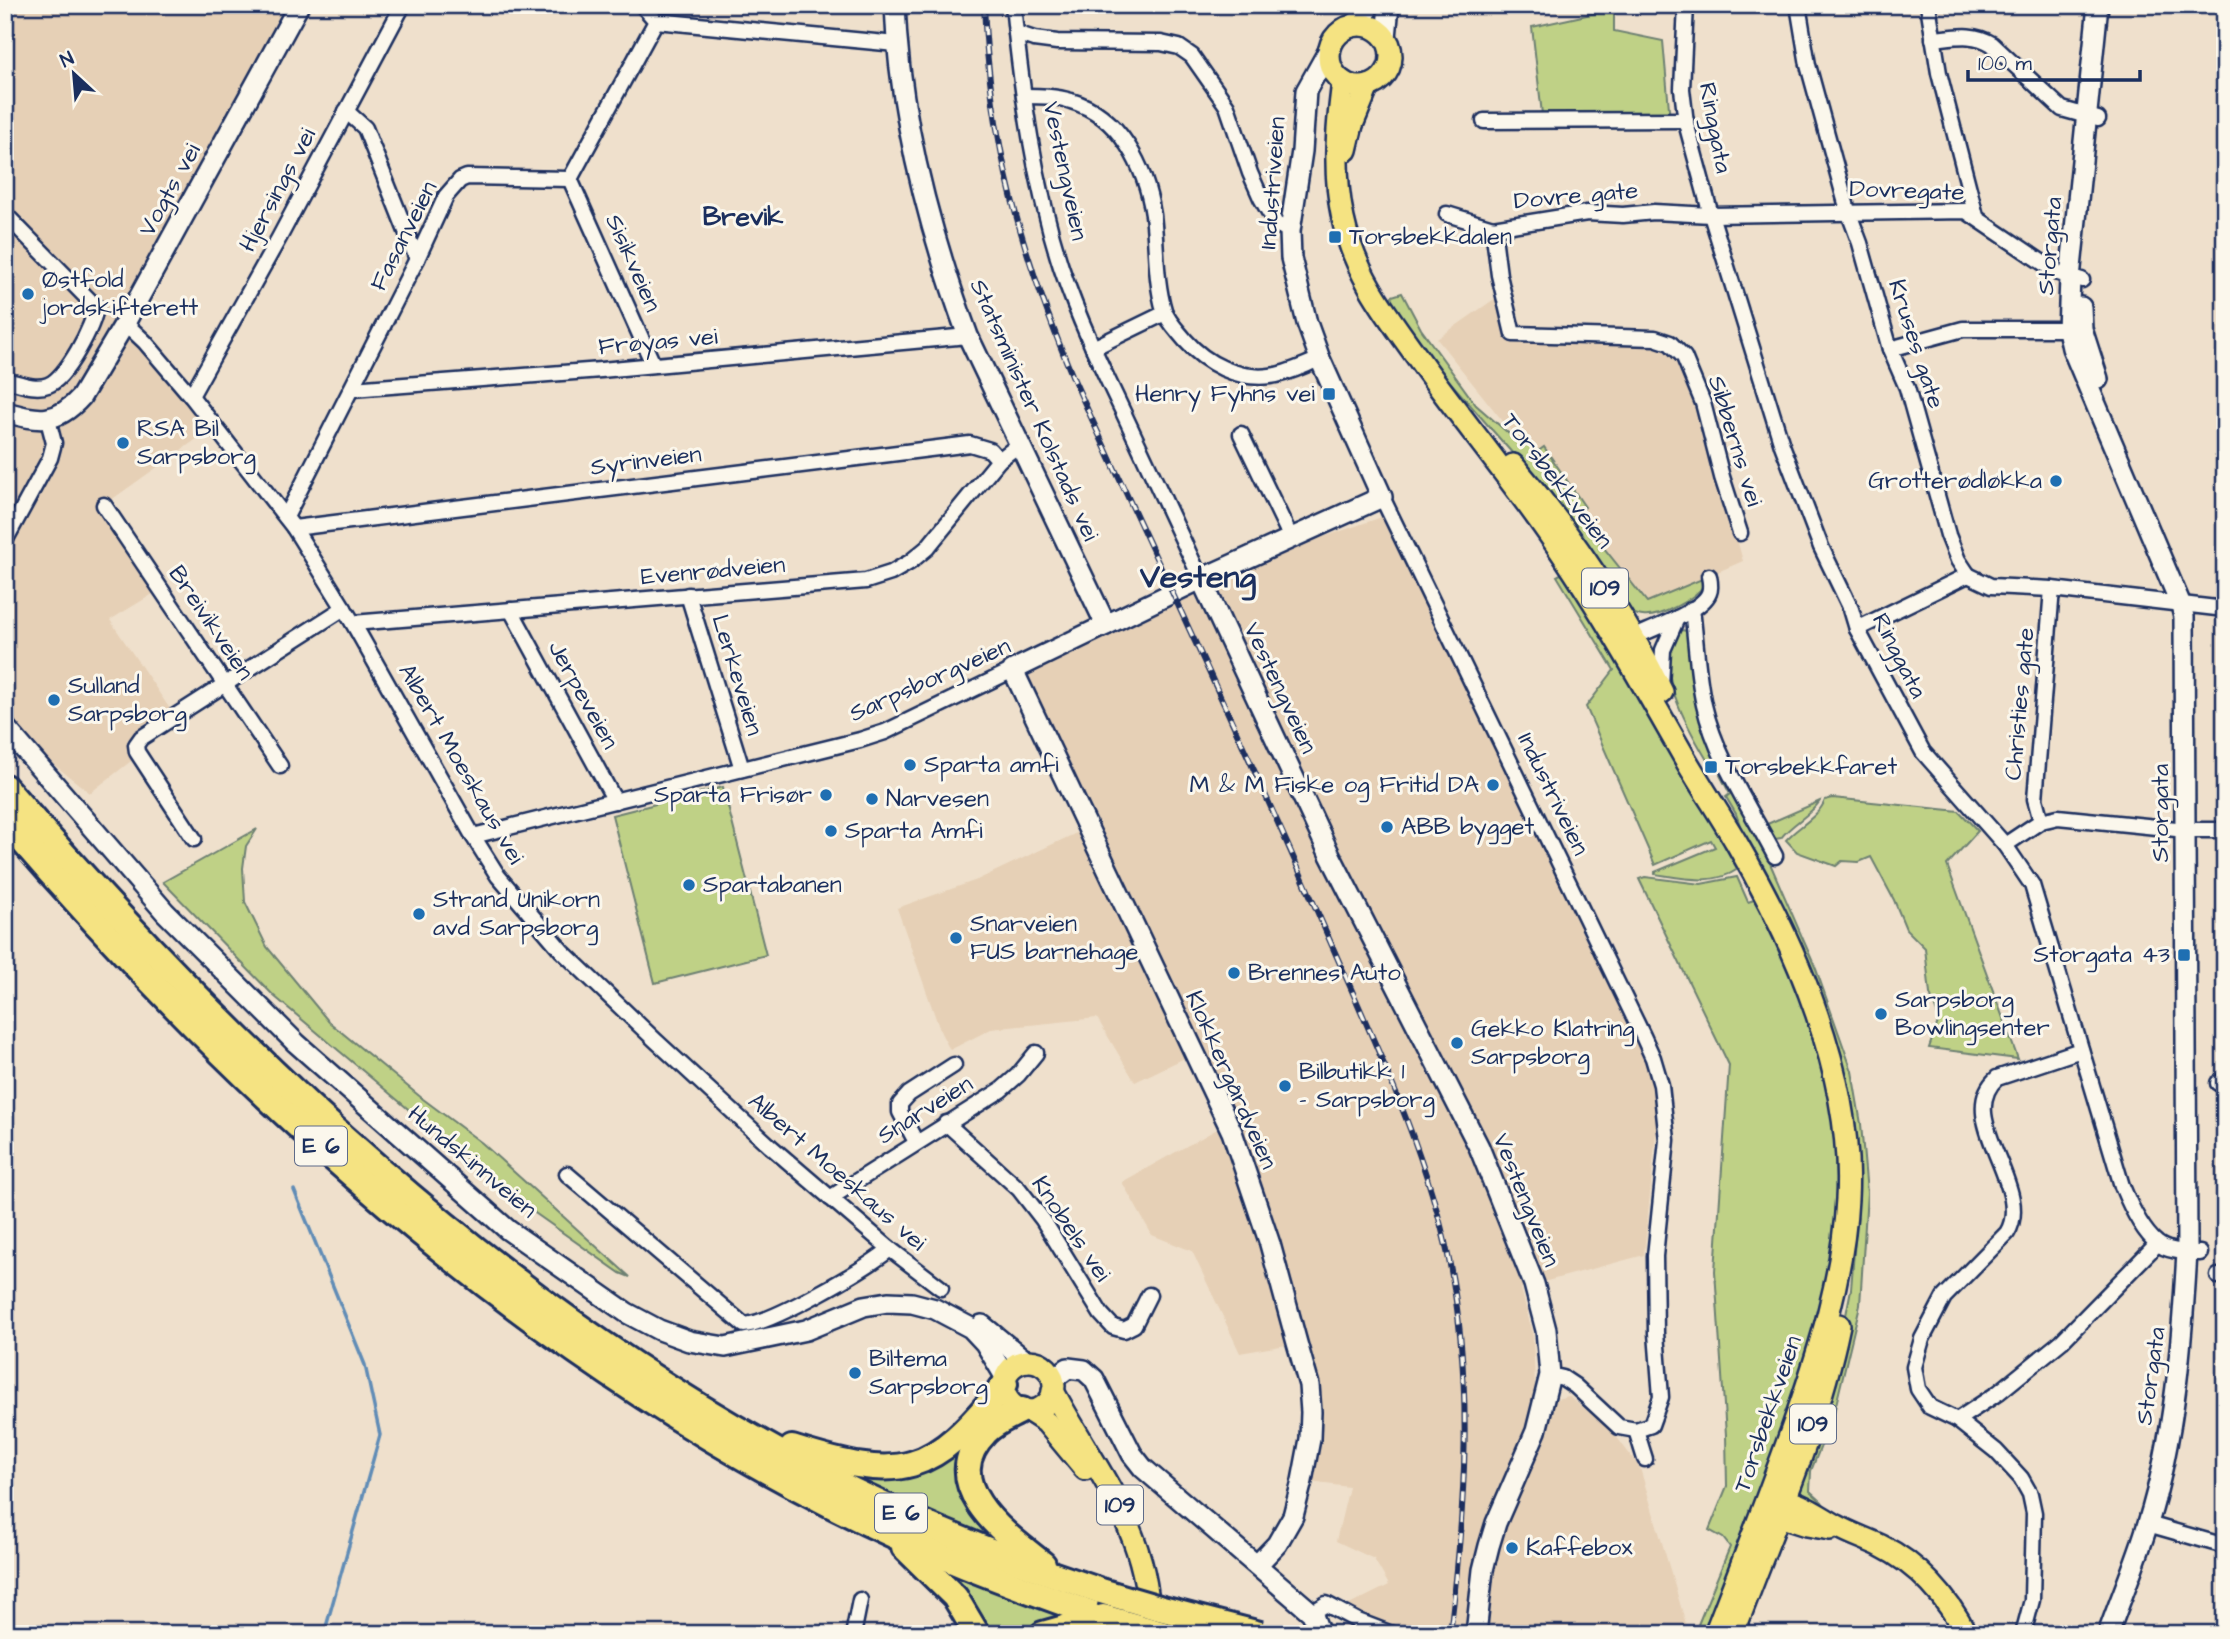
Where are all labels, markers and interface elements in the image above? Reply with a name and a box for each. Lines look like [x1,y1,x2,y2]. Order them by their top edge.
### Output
north arrow [38,38,108,108]
scale bar [1968,38,2139,82]
text: N [56,45,79,75]
text: 100 m [1978,49,2033,78]
street label: Ringgata [1689,80,1740,176]
street label: Vestengveien [1033,98,1096,244]
street label: Industriveien [1251,116,1295,250]
street label: Hjersings vei [231,122,326,258]
street label: Vogts vei [131,137,210,243]
street label: Dovregate [1849,172,1965,211]
street label: Dovre gate [1512,174,1640,219]
street label: Fasanveien [362,175,446,297]
street label: Storgata [2029,196,2072,297]
district label: Brevik [703,199,784,235]
street label: Sisikveien [596,209,670,317]
place label: Torsbekkdalen [1349,220,1512,254]
marker: Torsbekkdalen [1327,229,1343,245]
place label: Østfold jordskifterett [39,263,199,325]
street label: Statsminister Kolstads vei [961,274,1107,547]
street label: Kruses gate [1878,275,1953,413]
marker: Østfold jordskifterett [20,286,36,302]
street label: Frøyas vei [597,320,719,365]
street label: Sibberns vei [1699,372,1771,511]
place label: Henry Fyhns vei [1135,377,1315,412]
marker: Henry Fyhns vei [1321,386,1337,402]
street label: Torsbekkveien [1493,406,1621,556]
place label: RSA Bil Sarpsborg [137,412,256,475]
marker: RSA Bil Sarpsborg [115,435,131,451]
street label: Syrinveien [589,437,704,486]
place label: Grotterødløkka [1868,464,2042,498]
marker: Grotterødløkka [2048,473,2064,489]
street label: Evenrødveien [639,548,787,594]
district label: Vesteng [1139,555,1257,601]
street label: Breivikveien [160,559,262,687]
road number: 109 [1582,568,1628,608]
street label: Ringgata [1862,607,1935,705]
street label: Lerkeveien [703,610,771,740]
street label: Vestengveien [1234,617,1325,760]
street label: Christies gate [1996,626,2045,782]
street label: Sarpsborgveien [844,629,1016,732]
street label: Jerpeveien [539,635,627,755]
street label: Albert Moeskaus vei [390,657,533,871]
place label: Sulland Sarpsborg [68,669,187,732]
marker: Sulland Sarpsborg [46,692,62,708]
street label: Industriveien [1509,727,1597,861]
place label: Sparta amfi [924,748,1059,782]
place label: Torsbekkfaret [1725,750,1897,784]
marker: Sparta amfi [902,757,918,773]
marker: Torsbekkfaret [1703,759,1719,775]
street label: Storgata [2144,764,2179,862]
place label: M & M Fiske og Fritid DA [1190,768,1479,803]
marker: M & M Fiske og Fritid DA [1485,777,1501,793]
place label: Sparta Frisør [654,778,812,812]
place label: Narvesen [886,782,989,816]
marker: Sparta Frisør [818,787,834,803]
marker: Narvesen [864,791,880,807]
place label: ABB bygget [1401,810,1534,845]
place label: Sparta Amfi [845,814,983,848]
marker: ABB bygget [1379,819,1395,835]
marker: Sparta Amfi [823,823,839,839]
place label: Spartabanen [703,868,842,902]
marker: Spartabanen [681,877,697,893]
place label: Strand Unikorn avd Sarpsborg [433,883,600,946]
marker: Strand Unikorn avd Sarpsborg [411,906,427,922]
place label: Snarveien FUS barnehage [970,907,1139,970]
marker: Snarveien FUS barnehage [948,930,964,946]
place label: Storgata 43 [2033,938,2170,973]
marker: Storgata 43 [2176,947,2192,963]
place label: Brennes Auto [1248,956,1401,990]
marker: Brennes Auto [1226,965,1242,981]
place label: Sarpsborg Bowlingsenter [1895,983,2050,1046]
street label: Klokkergårdveien [1176,986,1286,1175]
marker: Sarpsborg Bowlingsenter [1873,1006,1889,1022]
place label: Gekko Klatring Sarpsborg [1471,1012,1635,1075]
marker: Gekko Klatring Sarpsborg [1449,1035,1465,1051]
place label: Bilbutikk 1 - Sarpsborg [1299,1055,1435,1118]
street label: Snarveien [871,1067,979,1153]
marker: Bilbutikk 1 - Sarpsborg [1277,1078,1293,1094]
street label: Albert Moeskaus vei [740,1085,934,1259]
street label: Hundskinnveien [400,1098,544,1226]
road number: E 6 [295,1126,347,1166]
street label: Vestengveien [1483,1128,1568,1272]
street label: Knobels vei [1023,1169,1119,1289]
street label: Storgata [2127,1325,2176,1427]
street label: Torsbekkveien [1725,1331,1811,1497]
place label: Biltema Sarpsborg [869,1342,988,1405]
marker: Biltema Sarpsborg [847,1365,863,1381]
road number: 109 [1790,1404,1836,1443]
road number: 109 [1097,1486,1143,1524]
road number: E 6 [875,1494,927,1532]
place label: Kaffebox [1526,1531,1633,1565]
marker: Kaffebox [1504,1540,1520,1556]

